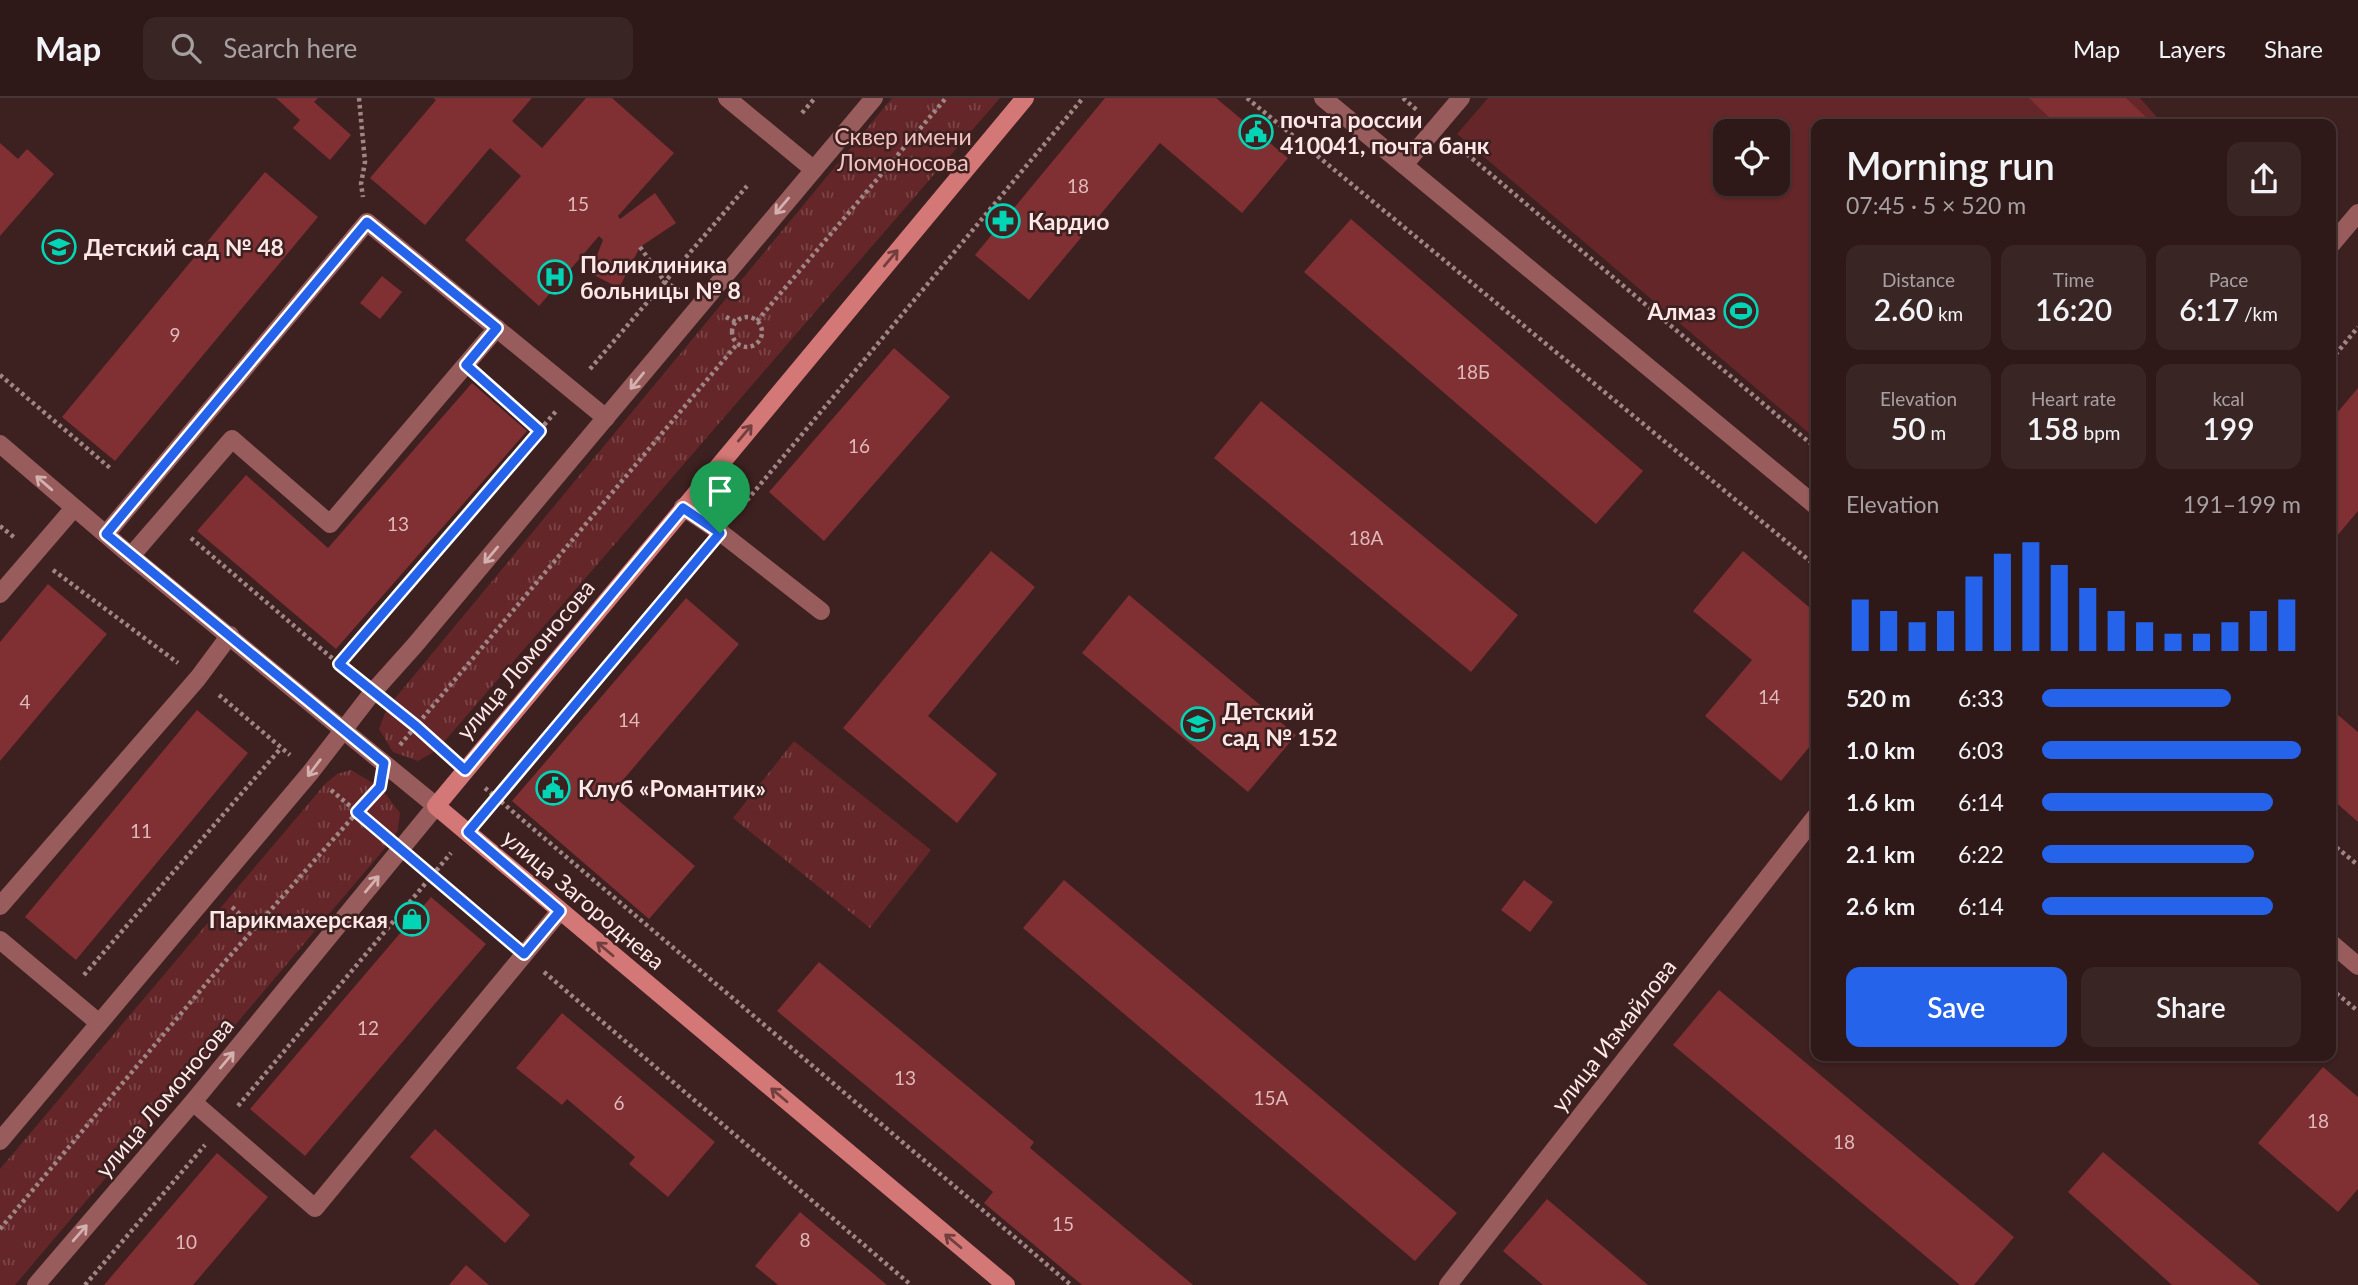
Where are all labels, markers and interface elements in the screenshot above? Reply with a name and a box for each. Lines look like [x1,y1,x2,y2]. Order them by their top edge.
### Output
search box [143,17,633,80]
text: Map [35,28,101,68]
icon: search [167,29,205,67]
text: Search here [223,32,357,64]
text: Map [2073,34,2120,63]
text: Layers [2158,34,2226,63]
text: Share [2264,34,2323,63]
place label: почта россии 410041, почта банк [1280,105,1490,159]
public building icon: почта россии 410041, почта банк [1237,113,1275,151]
map controls [1713,119,1790,196]
button: locate [1713,119,1790,196]
park label: Сквер имени Ломоносова [834,122,972,176]
text: Morning run [1846,142,2055,188]
button: share [2227,142,2301,216]
house number: 18 [1067,174,1089,197]
text: 07:45 · 5 × 520 m [1846,191,2026,219]
house number: 15 [567,192,589,215]
one-way arrow [774,196,790,214]
pharmacy icon: Кардио [984,202,1022,240]
place label: Кардио [1028,207,1109,235]
school or university icon: Детский сад № 48 [40,228,78,266]
place label: Детский сад № 48 [84,233,284,261]
place label: Поликлиника больницы № 8 [580,250,741,304]
one-way arrow [883,250,899,268]
hospital icon: Поликлиника больницы № 8 [536,258,574,296]
text: Distance [1882,268,1955,291]
text: Time [2053,268,2094,291]
text: Pace [2209,268,2248,291]
text: 2.60 [1874,291,1933,327]
text: 16:20 [2035,291,2112,327]
text: 6:17 [2179,291,2239,327]
sports icon: Алмаз [1722,292,1760,330]
place label: Алмаз [1647,297,1716,325]
text: km [1933,302,1963,325]
text: /km [2239,302,2278,325]
house number: 9 [169,323,181,346]
house number: 18Б [1456,360,1490,383]
one-way arrow [629,371,644,389]
text: Elevation [1880,387,1957,410]
text: Heart rate [2031,387,2116,410]
text: kcal [2212,387,2245,410]
text: 50 [1891,410,1926,446]
text: 158 [2027,410,2079,446]
text: 199 [2202,410,2255,446]
text: m [1926,421,1946,444]
text: bpm [2079,421,2120,444]
one-way arrow [737,424,753,442]
house number: 16 [848,434,870,457]
pin [690,461,750,533]
icon: arrive [701,472,739,510]
one-way arrow [36,475,54,491]
text: Elevation [1846,490,1939,518]
text: 191–199 m [2183,490,2301,518]
house number: 13 [387,512,409,535]
house number: 18А [1349,526,1384,549]
one-way arrow [483,546,499,564]
street label: улица Ломоносова [450,573,600,745]
text: 520 m [1846,684,1911,712]
text: 6:33 [1958,684,2004,712]
house number: 14 [1758,685,1780,708]
house number: 4 [19,690,31,713]
place label: Детский сад № 152 [1222,697,1338,751]
school or university icon: Детский сад № 152 [1179,705,1217,743]
house number: 14 [618,708,640,731]
text: 1.0 km [1846,736,1915,764]
text: 6:03 [1958,736,2004,764]
one-way arrow [307,758,322,777]
public building icon: Клуб «Романтик» [534,769,572,807]
place label: Клуб «Романтик» [578,774,766,802]
text: 1.6 km [1846,788,1915,816]
text: 6:14 [1958,788,2004,816]
house number: 11 [130,819,152,842]
street label: улица Загороднева [497,823,671,975]
text: 2.1 km [1846,840,1915,868]
text: 6:22 [1958,840,2004,868]
one-way arrow [364,876,380,894]
text: 2.6 km [1846,892,1915,920]
text: 6:14 [1958,892,2004,920]
shop icon: Парикмахерская [393,900,431,938]
place label: Парикмахерская [209,905,388,933]
one-way arrow [596,941,614,957]
street label: улица Измайлова [1545,953,1681,1117]
button: Save [1846,967,2067,1047]
button: Share [2081,967,2301,1047]
street label: улица Ломоносова [89,1011,239,1183]
house number: 12 [357,1016,379,1039]
one-way arrow [220,1051,235,1069]
house number: 13 [894,1066,916,1089]
house number: 15А [1254,1086,1289,1109]
one-way arrow [770,1087,788,1103]
house number: 6 [613,1091,625,1114]
house number: 18 [2307,1109,2329,1132]
house number: 18 [1833,1130,1855,1153]
house number: 15 [1052,1212,1074,1235]
one-way arrow [72,1224,88,1242]
house number: 8 [799,1228,811,1251]
house number: 10 [175,1230,197,1253]
one-way arrow [945,1233,963,1249]

